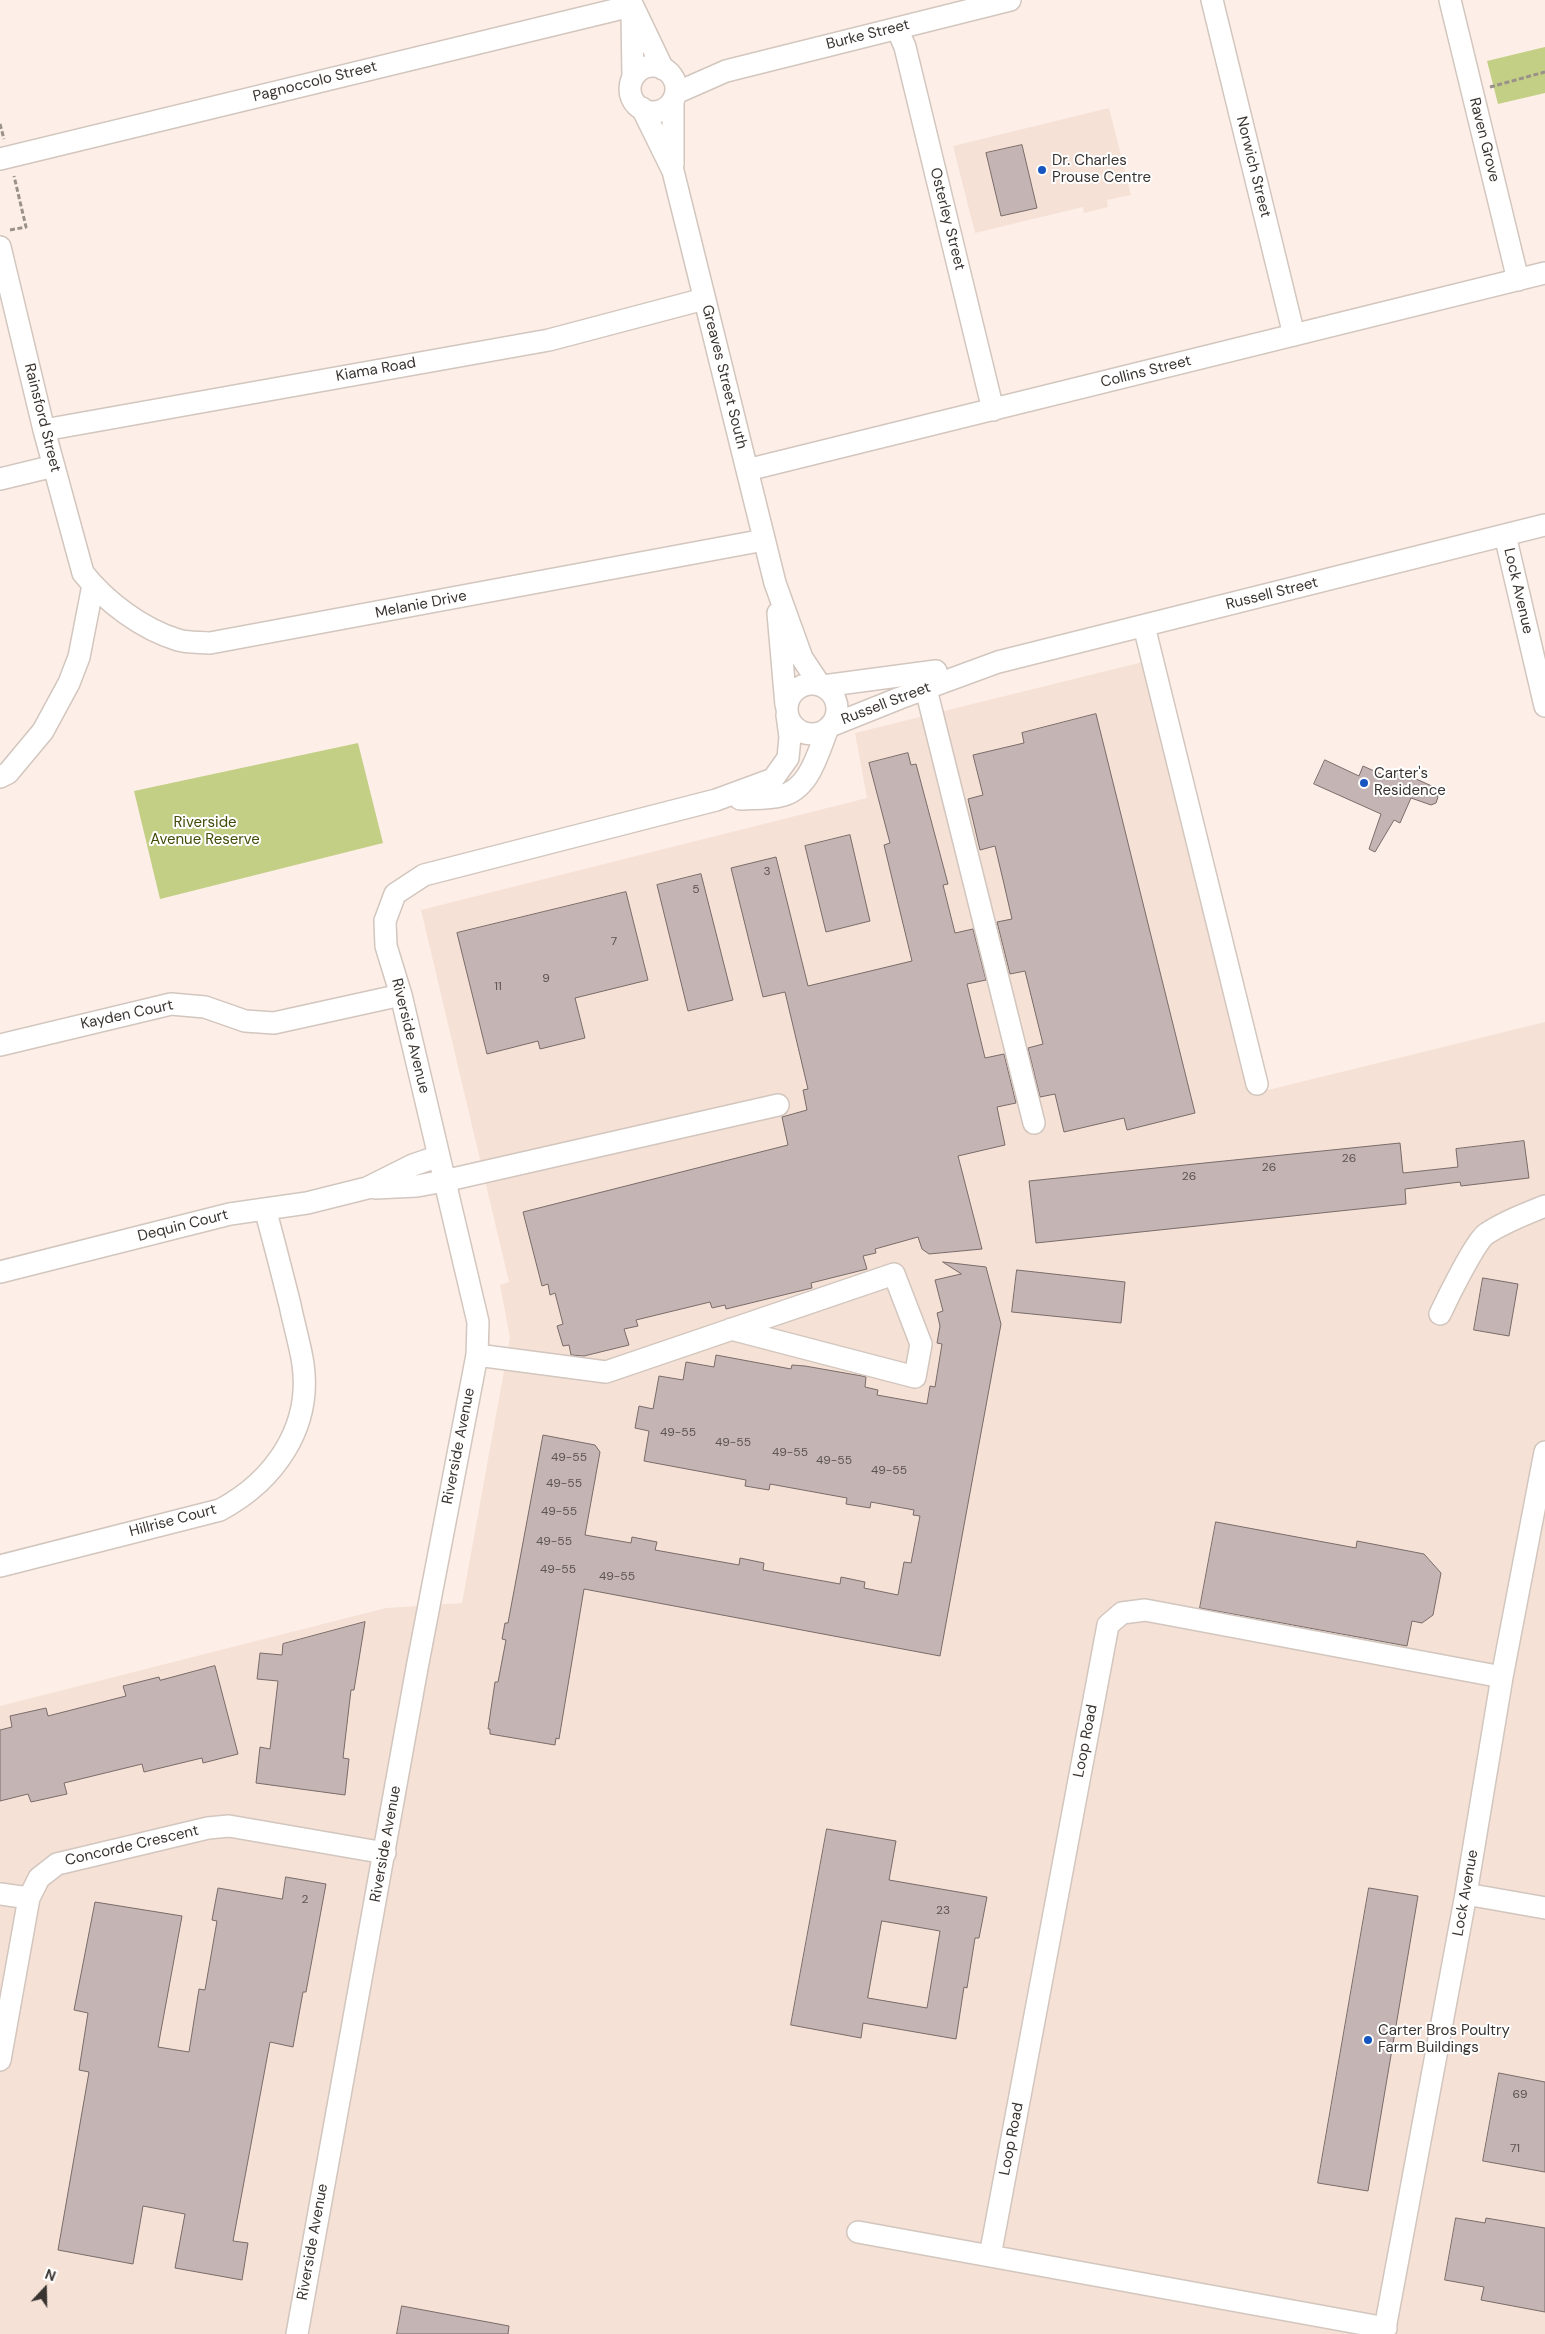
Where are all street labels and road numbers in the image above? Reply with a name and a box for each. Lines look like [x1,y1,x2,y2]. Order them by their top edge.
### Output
street label: Burke Street [824,16,912,54]
street label: Pagnoccolo Street [251,58,379,106]
street label: Raven Grove [1465,96,1503,184]
street label: Norwich Street [1232,115,1274,219]
street label: Osterley Street [926,166,968,272]
street label: Greaves Street South [697,303,751,451]
street label: Collins Street [1099,352,1193,392]
street label: Kiama Road [335,354,417,386]
street label: Rainsford Street [20,362,64,474]
street label: Lock Avenue [1499,546,1537,636]
street label: Russell Street [1224,574,1320,614]
street label: Melanie Drive [374,587,468,623]
street label: Russell Street [839,679,933,729]
street label: Riverside Avenue [387,977,433,1095]
street label: Kayden Court [79,996,175,1034]
street label: Dequin Court [136,1206,230,1246]
street label: Riverside Avenue [439,1386,479,1506]
street label: Hillrise Court [128,1501,218,1541]
street label: Loop Road [1070,1703,1102,1779]
street label: Riverside Avenue [367,1784,405,1904]
street label: Concorde Crescent [63,1822,201,1870]
street label: Lock Avenue [1450,1848,1482,1938]
street label: Loop Road [996,2101,1028,2177]
street label: Riverside Avenue [294,2182,332,2302]

